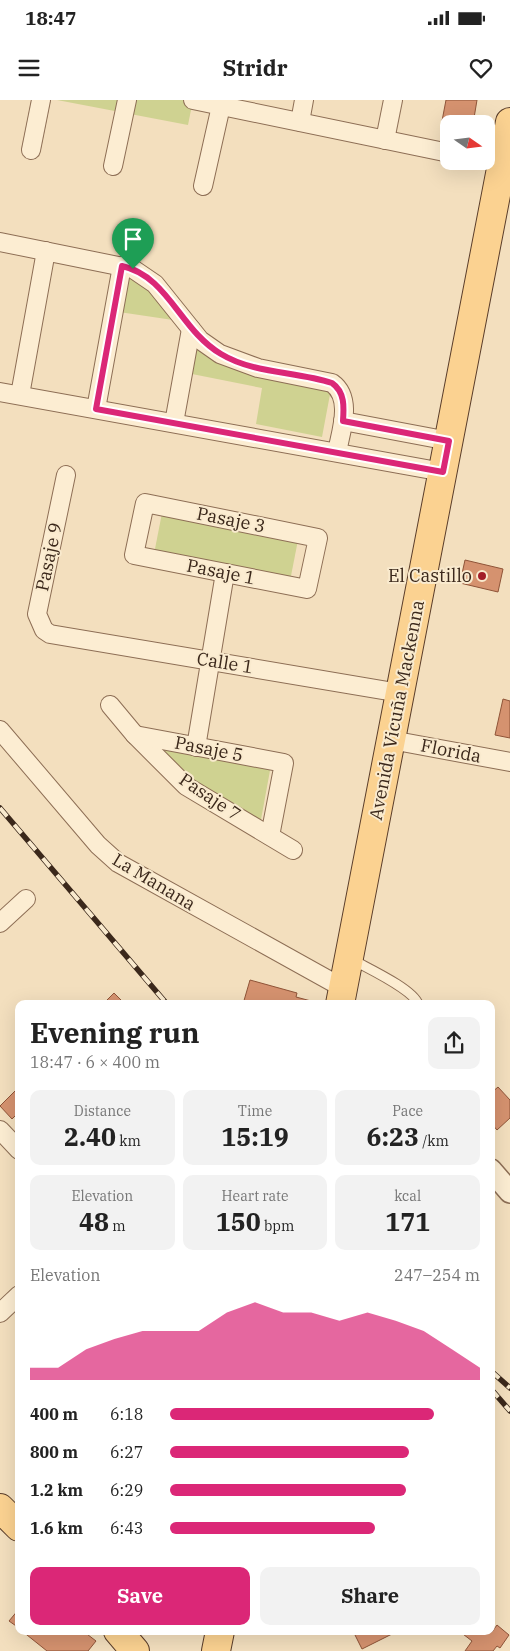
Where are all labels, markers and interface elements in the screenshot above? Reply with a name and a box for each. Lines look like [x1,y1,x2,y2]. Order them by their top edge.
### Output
text: 18:47 [25,6,76,30]
text: Stridr [222,53,288,82]
icon: menu [15,54,43,82]
icon: heart [467,54,495,82]
north arrow [440,115,495,170]
map controls [440,115,495,170]
pin [112,218,154,269]
icon: arrive [119,225,147,253]
street label: Pasaje 3 [195,502,267,537]
street label: Pasaje 9 [30,521,67,593]
street label: Pasaje 1 [185,554,257,589]
place label: El Castillo [388,564,472,587]
marker: El Castillo [476,570,488,582]
street label: Avenida Vicuña Mackenna [364,598,429,822]
street label: Calle 1 [195,647,255,678]
street label: Pasaje 5 [173,731,245,766]
street label: Florida [419,733,484,768]
street label: Pasaje 7 [175,768,246,826]
street label: La Manana [109,848,200,915]
text: Evening run [30,1014,199,1051]
button: share [428,1017,480,1069]
text: 18:47 · 6 × 400 m [30,1052,160,1072]
text: Distance [74,1102,131,1120]
text: Time [238,1102,272,1120]
text: Pace [392,1102,423,1120]
text: 2.40 [64,1120,116,1153]
text: 15:19 [221,1120,289,1153]
text: 6:23 [366,1120,419,1153]
text: km [116,1132,141,1150]
text: /km [419,1132,449,1150]
text: Elevation [71,1187,133,1205]
text: Heart rate [221,1187,288,1205]
text: kcal [394,1187,421,1205]
text: 48 [79,1205,109,1238]
text: 150 [216,1205,261,1238]
text: 171 [385,1205,430,1238]
text: m [109,1217,126,1235]
text: bpm [261,1217,294,1235]
text: Elevation [30,1265,100,1285]
text: 247–254 m [394,1265,480,1285]
text: 400 m [30,1404,78,1424]
text: 6:18 [110,1404,143,1424]
text: 800 m [30,1442,78,1462]
text: 6:27 [110,1442,143,1462]
text: 1.2 km [30,1480,83,1500]
text: 6:29 [110,1480,143,1500]
text: 1.6 km [30,1518,83,1538]
text: 6:43 [110,1518,143,1538]
button: Save [30,1567,250,1625]
button: Share [260,1567,480,1625]

